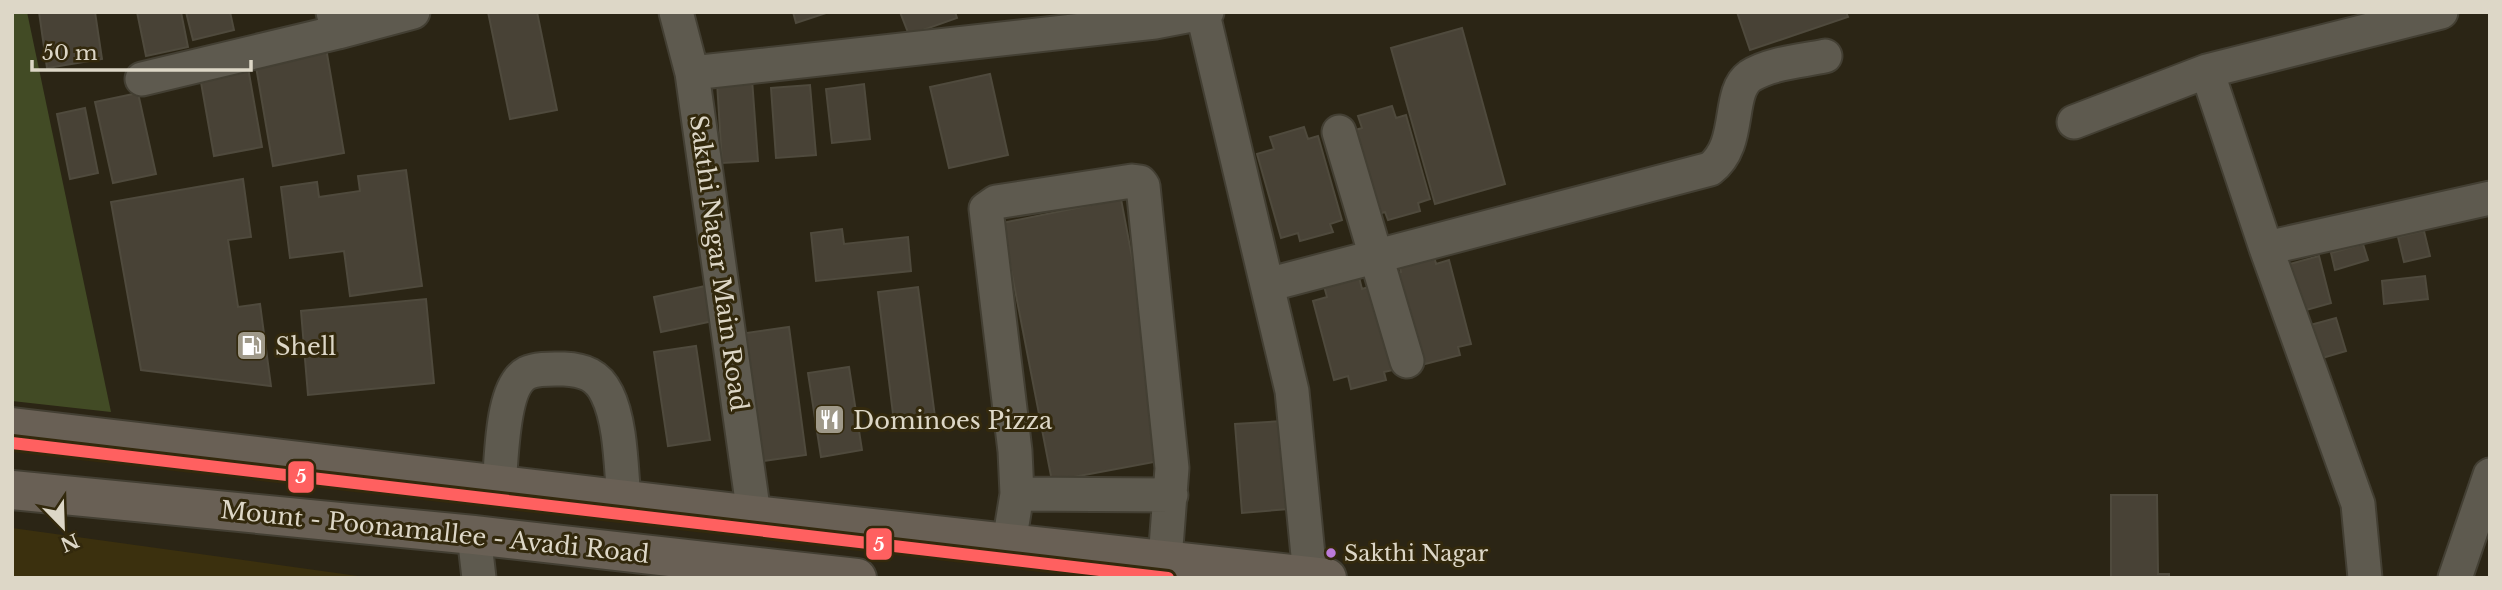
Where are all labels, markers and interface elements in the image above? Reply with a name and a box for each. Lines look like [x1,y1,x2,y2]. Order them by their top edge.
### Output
scale bar [32,28,250,72]
text: 50 m [42,40,98,66]
street label: Sakthi Nagar Main Road [684,113,754,413]
fuel station icon: Shell [235,329,269,363]
place label: Shell [275,332,337,361]
restaurant icon: Dominoes Pizza [813,403,847,437]
place label: Dominoes Pizza [853,406,1053,435]
line badge: 5 [287,460,315,494]
text: 5 [295,465,307,488]
north arrow [28,492,98,562]
street label: Mount - Poonamallee - Avadi Road [219,495,651,569]
line badge: 5 [865,527,893,561]
text: N [57,528,82,556]
text: 5 [873,533,885,556]
place label: Sakthi Nagar [1344,540,1489,567]
marker: Sakthi Nagar [1324,546,1338,560]

